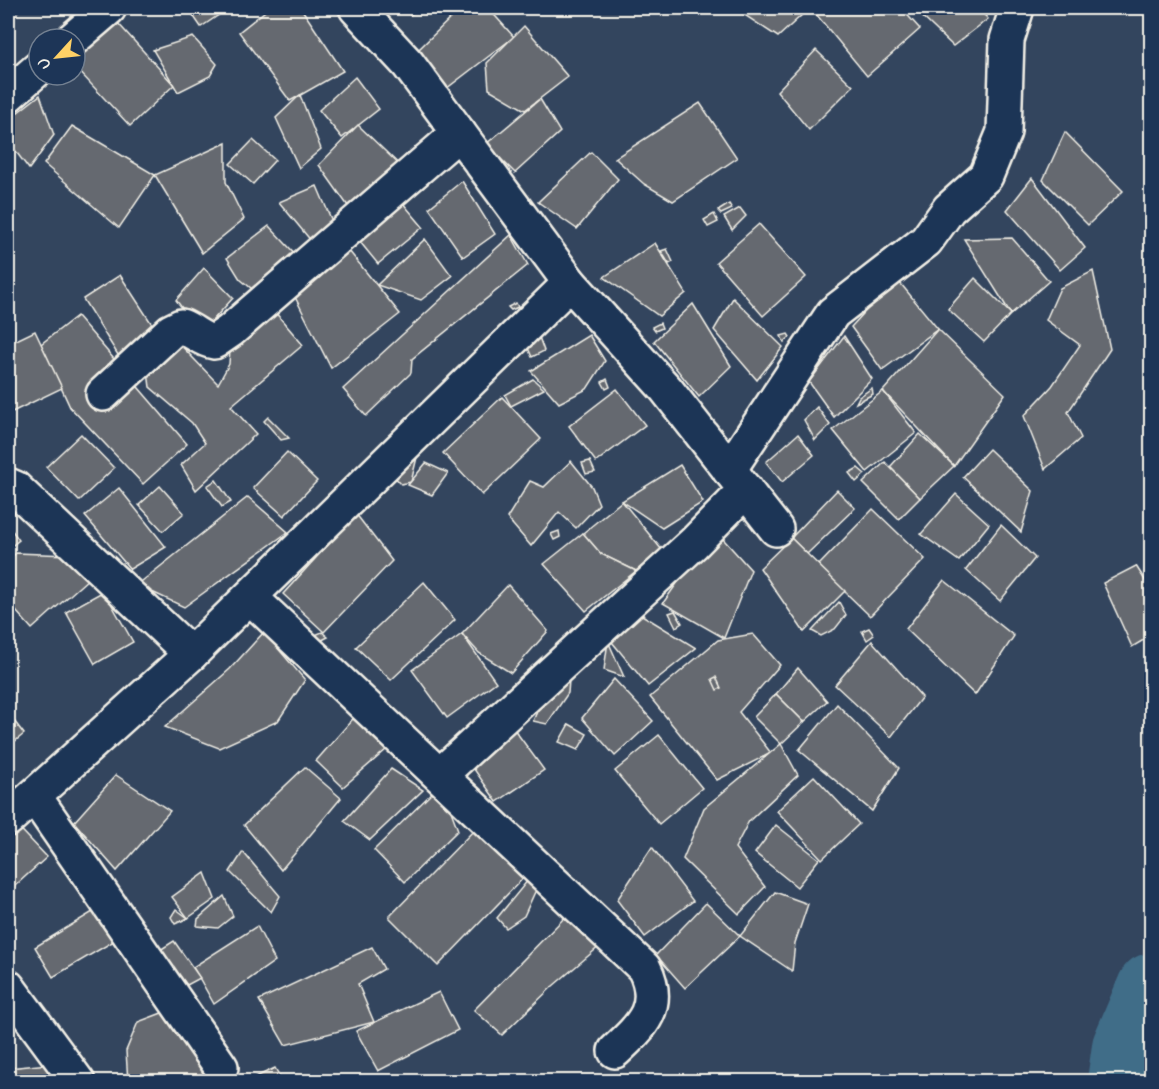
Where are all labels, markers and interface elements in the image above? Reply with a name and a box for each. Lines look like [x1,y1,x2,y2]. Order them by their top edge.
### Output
north arrow [27,27,87,87]
text: U [33,54,57,73]

